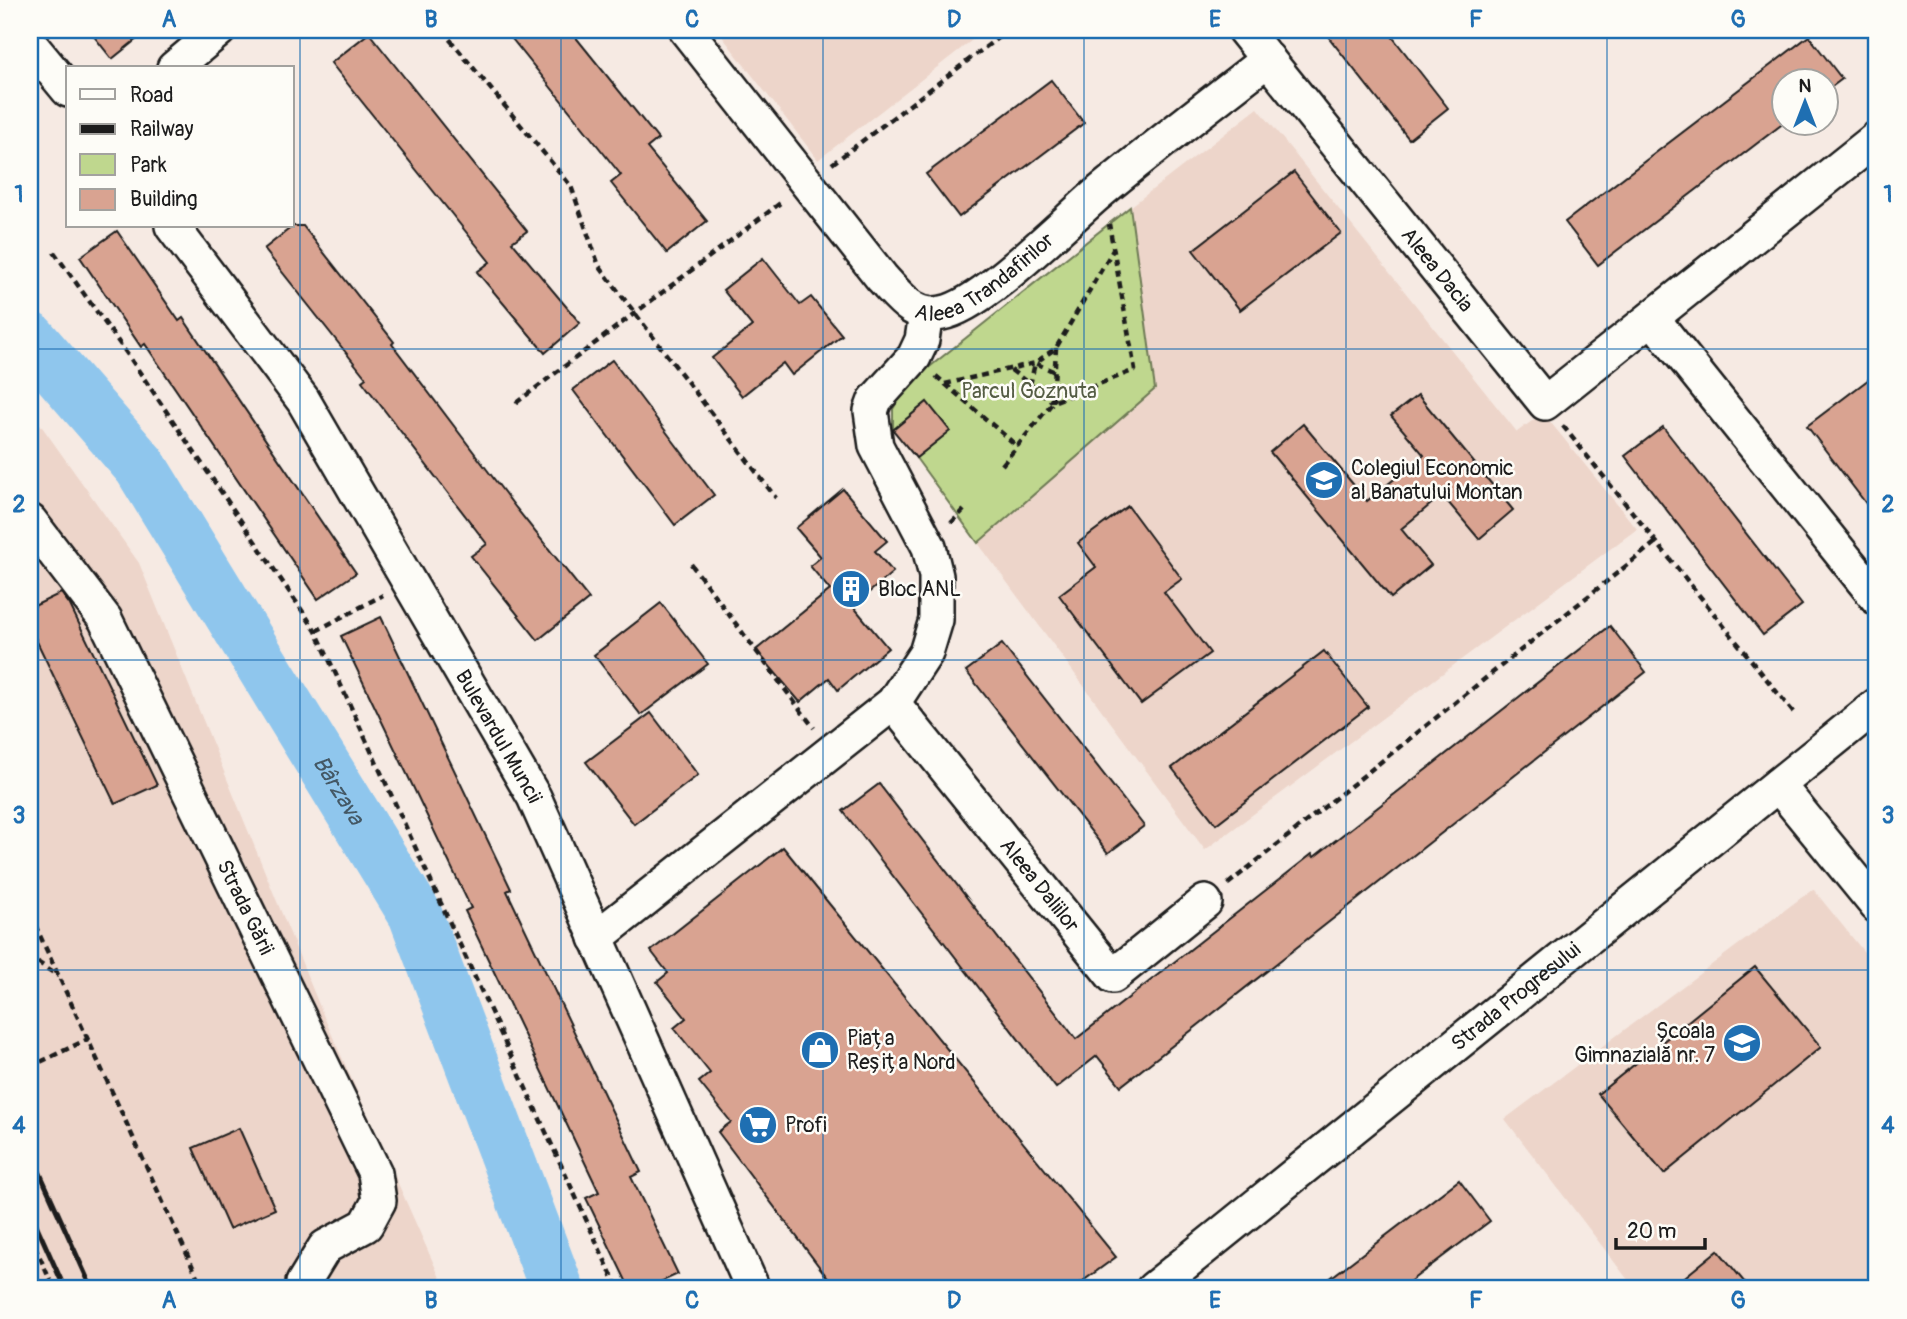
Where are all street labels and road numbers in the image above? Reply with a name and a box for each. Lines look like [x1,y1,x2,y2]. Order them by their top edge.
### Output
street label: Aleea Dacia [1395,222,1479,318]
street label: Aleea Trandafirilor [911,227,1060,328]
street label: Bulevardul Muncii [449,665,548,808]
street label: Aleea Daliilor [994,833,1086,938]
street label: Strada Gării [210,855,280,960]
street label: Strada Progresului [1446,936,1587,1057]

